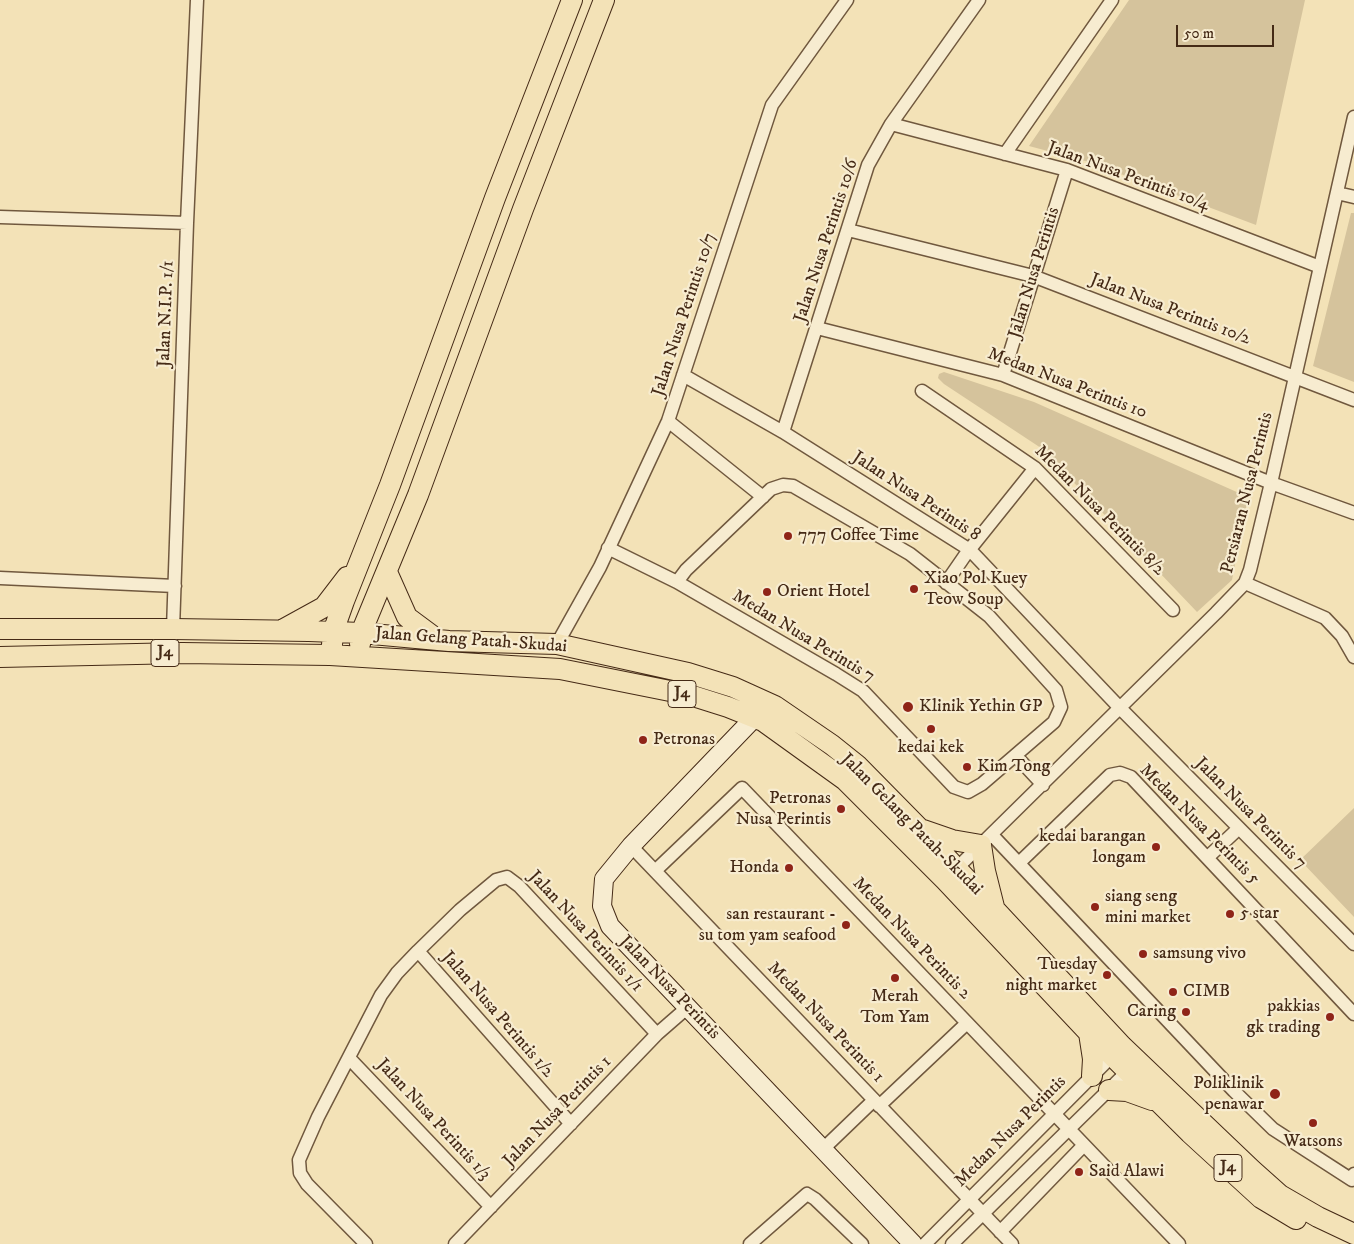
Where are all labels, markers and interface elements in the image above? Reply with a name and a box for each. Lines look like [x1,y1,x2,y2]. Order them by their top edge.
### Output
scale bar [1179,15,1276,47]
text: 50 m [1184,24,1214,43]
street label: Jalan Nusa Perintis 10/4 [1044,138,1212,216]
street label: Jalan Nusa Perintis 10/6 [790,157,864,325]
street label: Jalan Nusa Perintis [1005,205,1065,341]
street label: Jalan Nusa Perintis 10/7 [648,231,722,399]
street label: Jalan N.I.P. 1/1 [154,260,180,368]
street label: Jalan Nusa Perintis 10/2 [1087,269,1253,351]
street label: Medan Nusa Perintis 10 [984,344,1150,424]
street label: Persiaran Nusa Perintis [1217,410,1279,576]
street label: Medan Nusa Perintis 8/2 [1029,441,1169,581]
street label: Jalan Nusa Perintis 8 [848,447,984,547]
place label: 777 Coffee Time [798,525,919,547]
marker: 777 Coffee Time [782,530,794,542]
place label: Xiao Pol Kuey Teow Soup [924,568,1027,610]
place label: Orient Hotel [777,581,870,603]
marker: Xiao Pol Kuey Teow Soup [908,583,920,595]
street label: Medan Nusa Perintis 7 [728,586,878,688]
marker: Orient Hotel [761,586,773,598]
street label: Jalan Gelang Patah-Skudai [374,624,568,658]
road number: J4 [151,640,179,666]
road number: J4 [668,681,696,708]
place label: Klinik Yethin GP [919,696,1042,718]
marker: Klinik Yethin GP [901,700,915,714]
marker: kedai kek [925,723,937,735]
place label: Petronas [653,729,715,751]
marker: Petronas [637,734,649,746]
place label: kedai kek [898,737,964,759]
street label: Jalan Gelang Patah-Skudai [835,749,987,901]
street label: Jalan Nusa Perintis 7 [1190,754,1310,874]
place label: Kim Tong [977,756,1050,778]
street label: Medan Nusa Perintis 5 [1134,760,1264,890]
marker: Kim Tong [961,761,973,773]
place label: Petronas Nusa Perintis [736,788,831,831]
marker: Petronas Nusa Perintis [835,803,847,815]
place label: kedai barangan longam [1039,826,1146,869]
marker: kedai barangan longam [1150,841,1162,853]
place label: Honda [729,857,779,879]
marker: Honda [783,862,795,874]
street label: Jalan Nusa Perintis 1/1 [523,867,647,997]
street label: Medan Nusa Perintis 2 [847,873,975,1005]
place label: siang seng mini market [1105,886,1191,929]
marker: siang seng mini market [1089,901,1101,913]
place label: 5 star [1240,903,1279,925]
place label: san restaurant - su tom yam seafood [699,904,836,946]
marker: 5 star [1224,908,1236,920]
marker: san restaurant - su tom yam seafood [840,919,852,931]
street label: Jalan Nusa Perintis [614,932,724,1044]
place label: samsung vivo [1153,943,1246,965]
street label: Jalan Nusa Perintis 1/2 [436,947,558,1083]
marker: samsung vivo [1137,948,1149,960]
place label: Tuesday night market [1005,954,1097,996]
street label: Medan Nusa Perintis 1 [762,958,888,1088]
marker: Tuesday night market [1101,969,1113,981]
marker: Merah Tom Yam [889,972,901,984]
place label: CIMB [1183,981,1230,1003]
place label: Merah Tom Yam [860,986,930,1028]
marker: CIMB [1167,986,1179,998]
place label: pakkias gk trading [1247,996,1320,1038]
place label: Caring [1127,1001,1176,1023]
marker: Caring [1180,1006,1192,1018]
marker: pakkias gk trading [1324,1011,1336,1023]
street label: Jalan Nusa Perintis 1 [499,1052,617,1172]
street label: Jalan Nusa Perintis 1/3 [371,1055,495,1185]
street label: Medan Nusa Perintis [951,1072,1071,1192]
place label: Poliklinik penawar [1193,1073,1264,1116]
marker: Poliklinik penawar [1268,1087,1282,1101]
marker: Watsons [1307,1117,1319,1129]
place label: Watsons [1283,1131,1343,1153]
road number: J4 [1214,1154,1242,1182]
place label: Said Alawi [1089,1161,1164,1183]
marker: Said Alawi [1073,1166,1085,1178]

